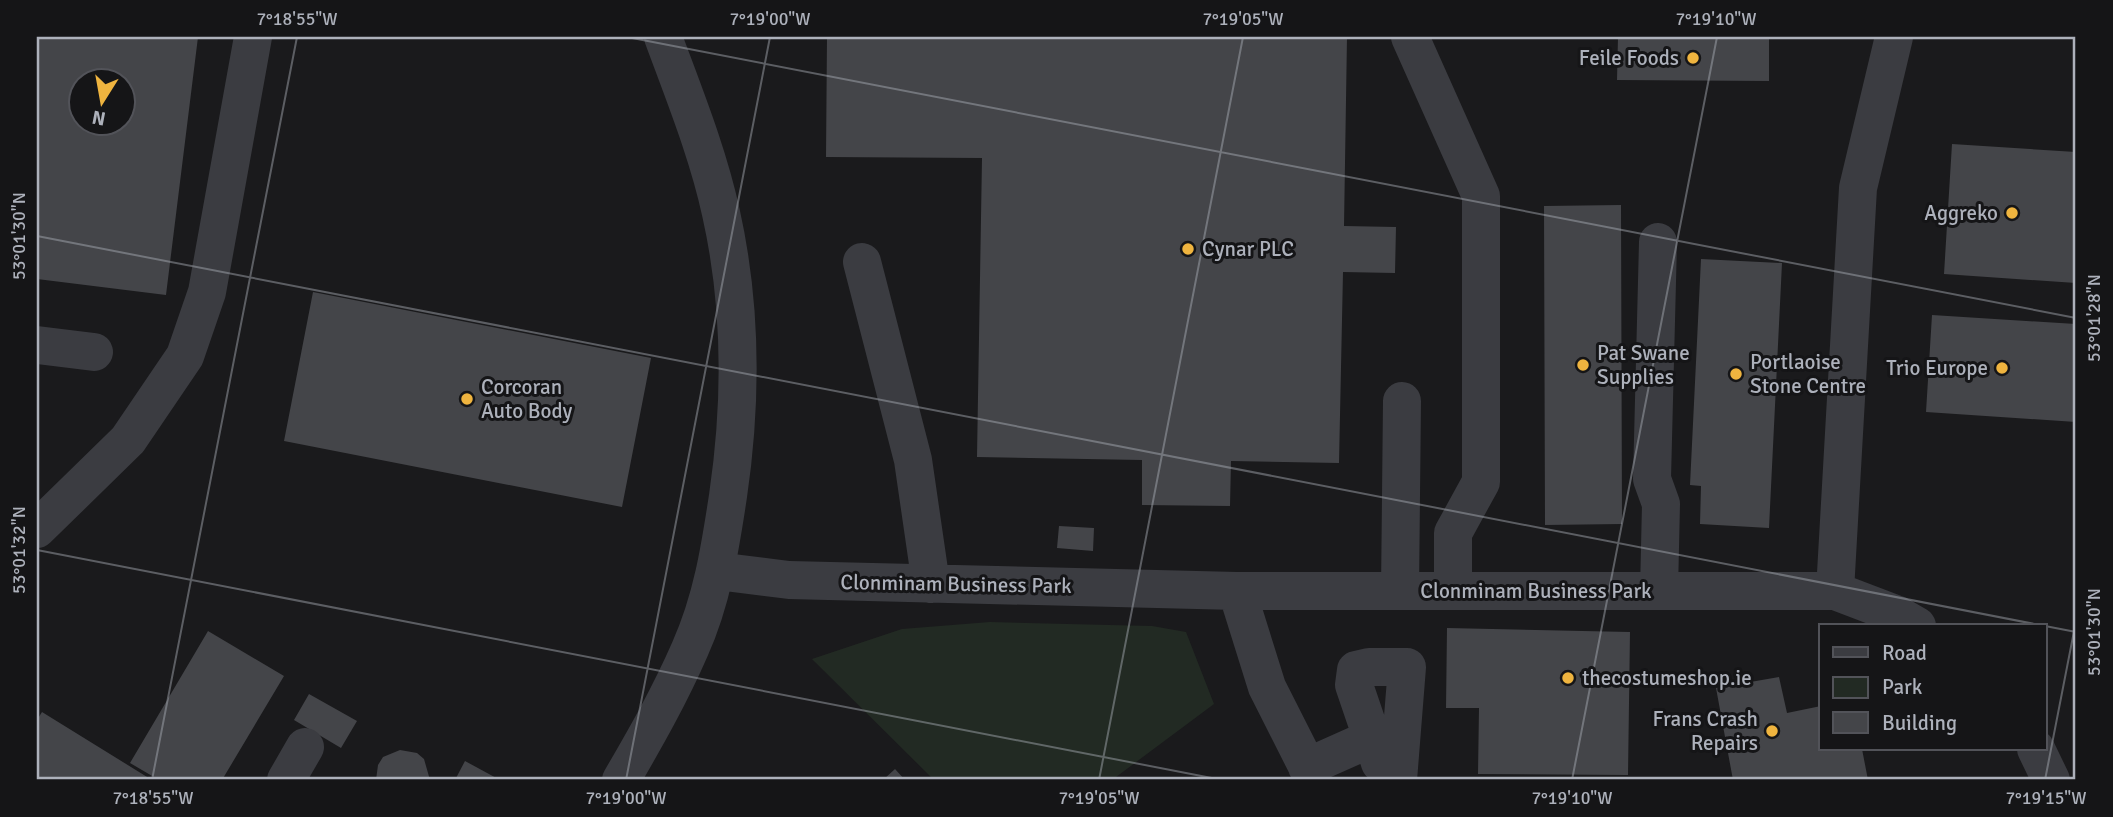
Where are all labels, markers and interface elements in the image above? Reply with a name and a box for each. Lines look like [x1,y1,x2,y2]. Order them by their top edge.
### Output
text: 7°18'55"W [256,8,338,30]
text: 7°19'00"W [729,8,811,30]
text: 7°19'05"W [1202,8,1284,30]
text: 7°19'10"W [1675,8,1757,30]
place label: Feile Foods [1579,45,1679,71]
marker: Feile Foods [1685,50,1701,66]
north arrow [66,66,136,136]
text: N [90,105,108,131]
text: 53°01'30"N [8,192,30,280]
place label: Aggreko [1924,200,1998,226]
marker: Aggreko [2004,205,2020,221]
place label: Cynar PLC [1202,236,1294,262]
marker: Cynar PLC [1180,241,1196,257]
text: 53°01'28"N [2083,274,2105,362]
place label: Pat Swane Supplies [1597,340,1690,390]
place label: Portlaoise Stone Centre [1750,349,1866,399]
place label: Trio Europe [1886,355,1988,381]
marker: Pat Swane Supplies [1575,357,1591,373]
marker: Trio Europe [1994,360,2010,376]
marker: Portlaoise Stone Centre [1728,366,1744,382]
place label: Corcoran Auto Body [481,374,573,424]
marker: Corcoran Auto Body [459,391,475,407]
text: 53°01'32"N [8,506,30,594]
street label: Clonminam Business Park [840,569,1072,599]
street label: Clonminam Business Park [1420,578,1652,604]
text: 53°01'30"N [2083,588,2105,676]
legend [1819,624,2046,750]
text: Road [1882,640,1927,666]
place label: thecostumeshop.ie [1582,665,1752,691]
marker: thecostumeshop.ie [1560,670,1576,686]
text: Park [1882,674,1923,700]
place label: Frans Crash Repairs [1652,706,1758,756]
text: Building [1882,710,1957,736]
marker: Frans Crash Repairs [1764,723,1780,739]
text: 7°18'55"W [112,787,194,809]
text: 7°19'00"W [585,787,667,809]
text: 7°19'05"W [1058,787,1140,809]
text: 7°19'10"W [1531,787,1613,809]
text: 7°19'15"W [2005,787,2087,809]

